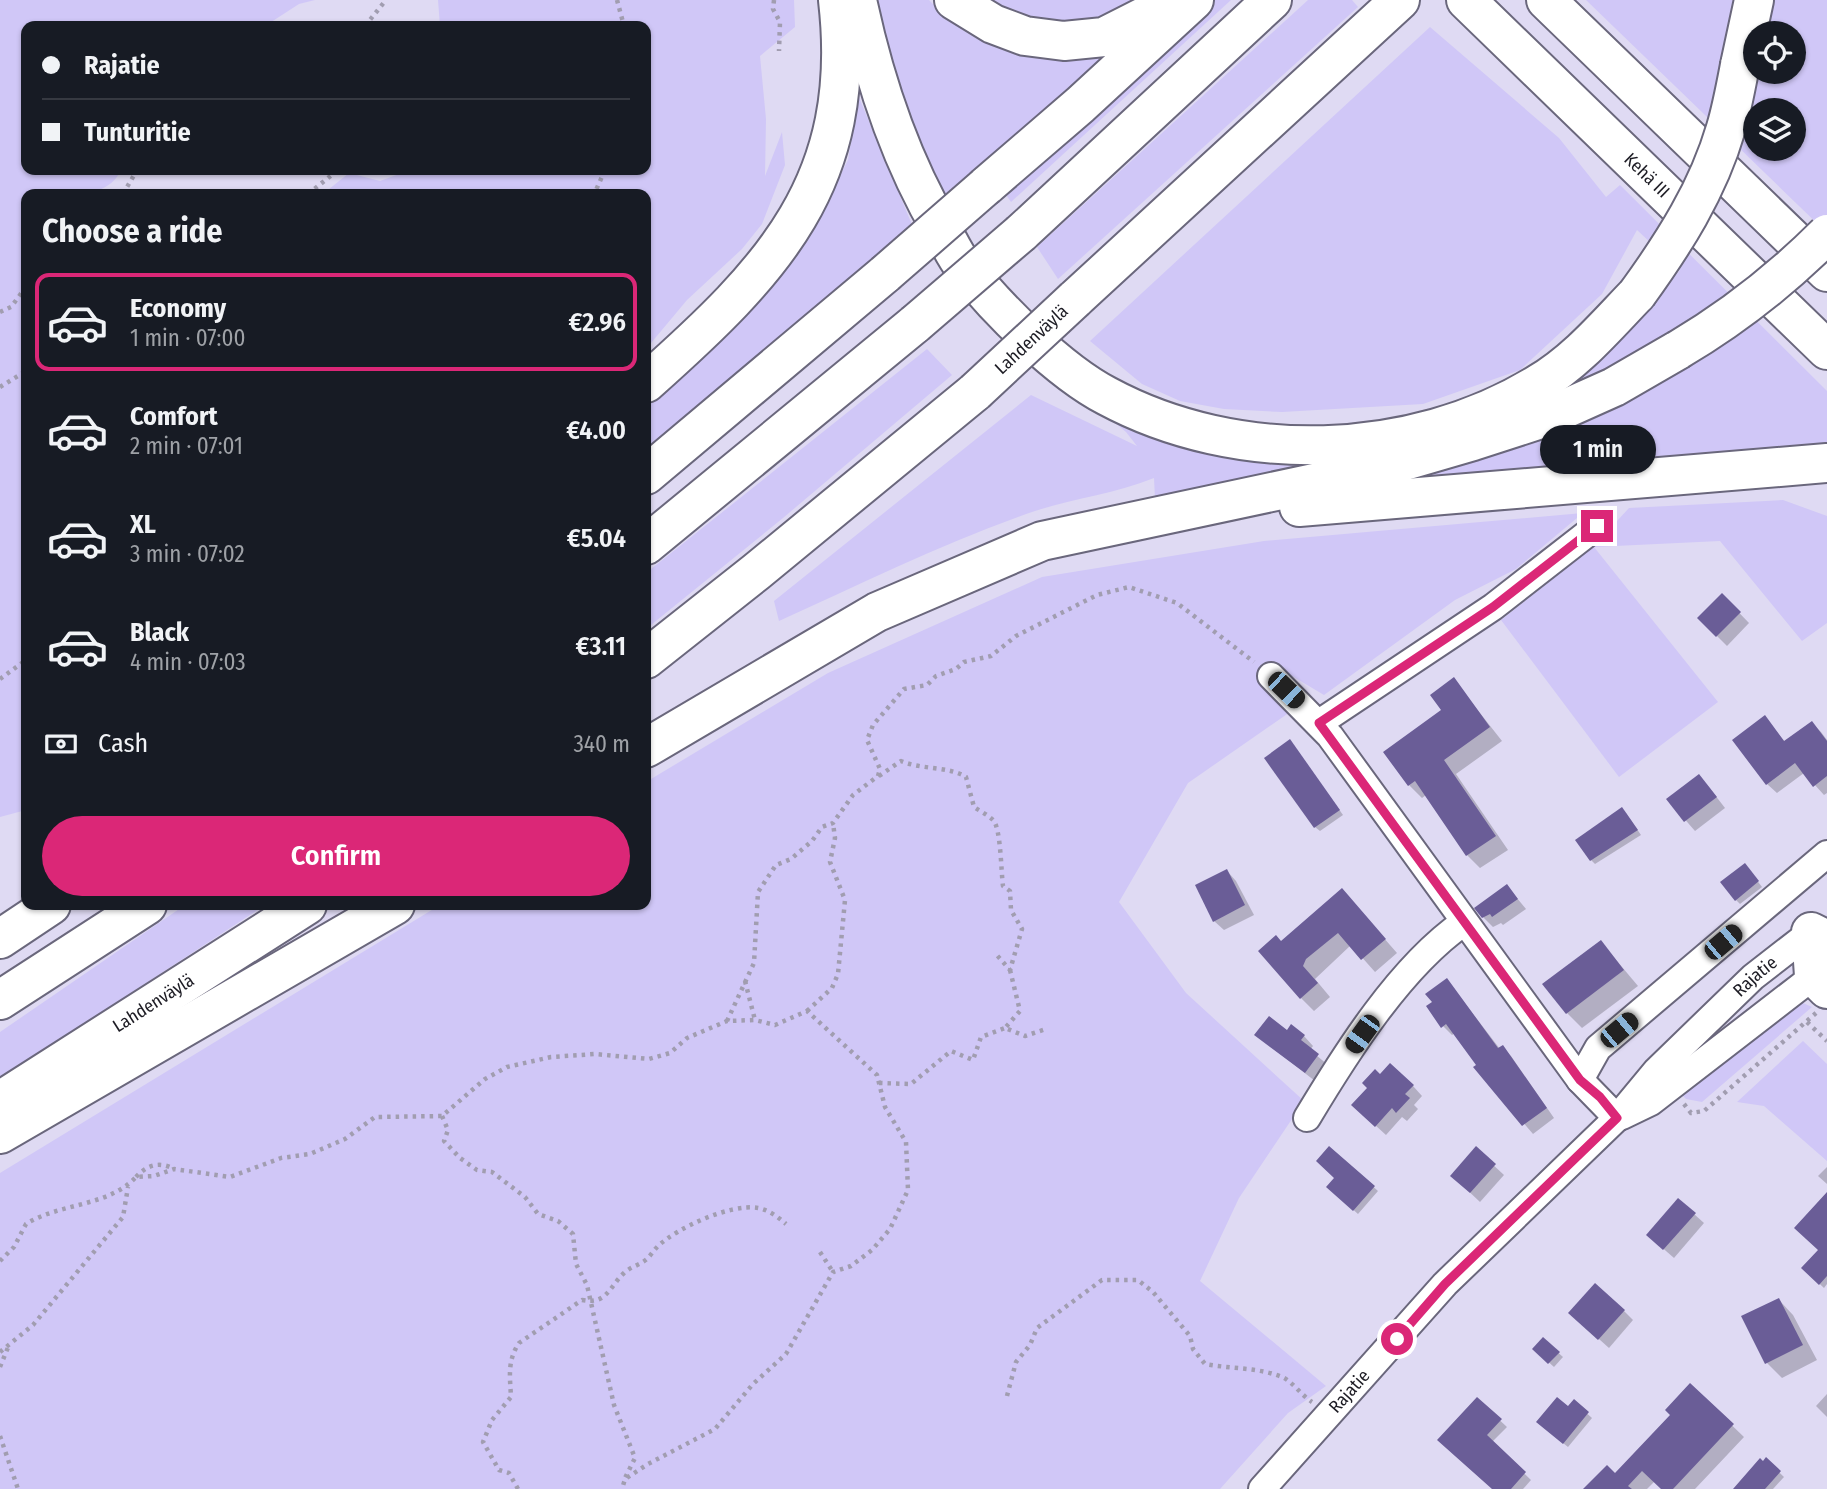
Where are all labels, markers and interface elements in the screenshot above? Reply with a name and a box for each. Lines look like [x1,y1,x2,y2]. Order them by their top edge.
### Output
map controls [1743,21,1806,161]
button: locate [1743,21,1806,84]
text: Rajatie [84,50,160,81]
button: layers [1743,98,1806,161]
text: Tunturitie [84,117,191,148]
street label: Kehä III [1620,148,1674,202]
text: Choose a ride [42,212,223,250]
icon: car [46,291,109,354]
text: Economy [130,293,226,324]
street label: Lahdenväylä [990,300,1073,379]
text: €2.96 [569,307,626,338]
text: 1 min · 07:00 [130,324,245,352]
icon: car [46,399,109,462]
text: Comfort [130,401,218,432]
text: €4.00 [566,415,626,446]
callout: 1 min [1539,424,1655,474]
text: 2 min · 07:01 [130,432,243,460]
text: 1 min [1573,435,1623,463]
icon: car [46,507,109,570]
text: XL [130,509,156,540]
route end [1581,510,1613,542]
text: €5.04 [567,523,626,554]
text: 3 min · 07:02 [130,540,245,568]
icon: car [46,615,109,678]
text: Black [130,617,189,648]
text: €3.11 [576,631,626,662]
text: 4 min · 07:03 [130,648,246,676]
car [1264,668,1309,712]
icon: cash [42,725,80,763]
text: Cash [98,728,148,759]
text: 340 m [574,730,630,758]
button: Confirm [42,816,630,896]
car [1701,920,1746,964]
street label: Rajatie [1728,951,1782,1001]
street label: Lahdenväylä [109,969,198,1037]
car [1597,1008,1642,1052]
car [1342,1011,1383,1057]
route start [1381,1323,1413,1355]
street label: Rajatie [1324,1365,1374,1418]

